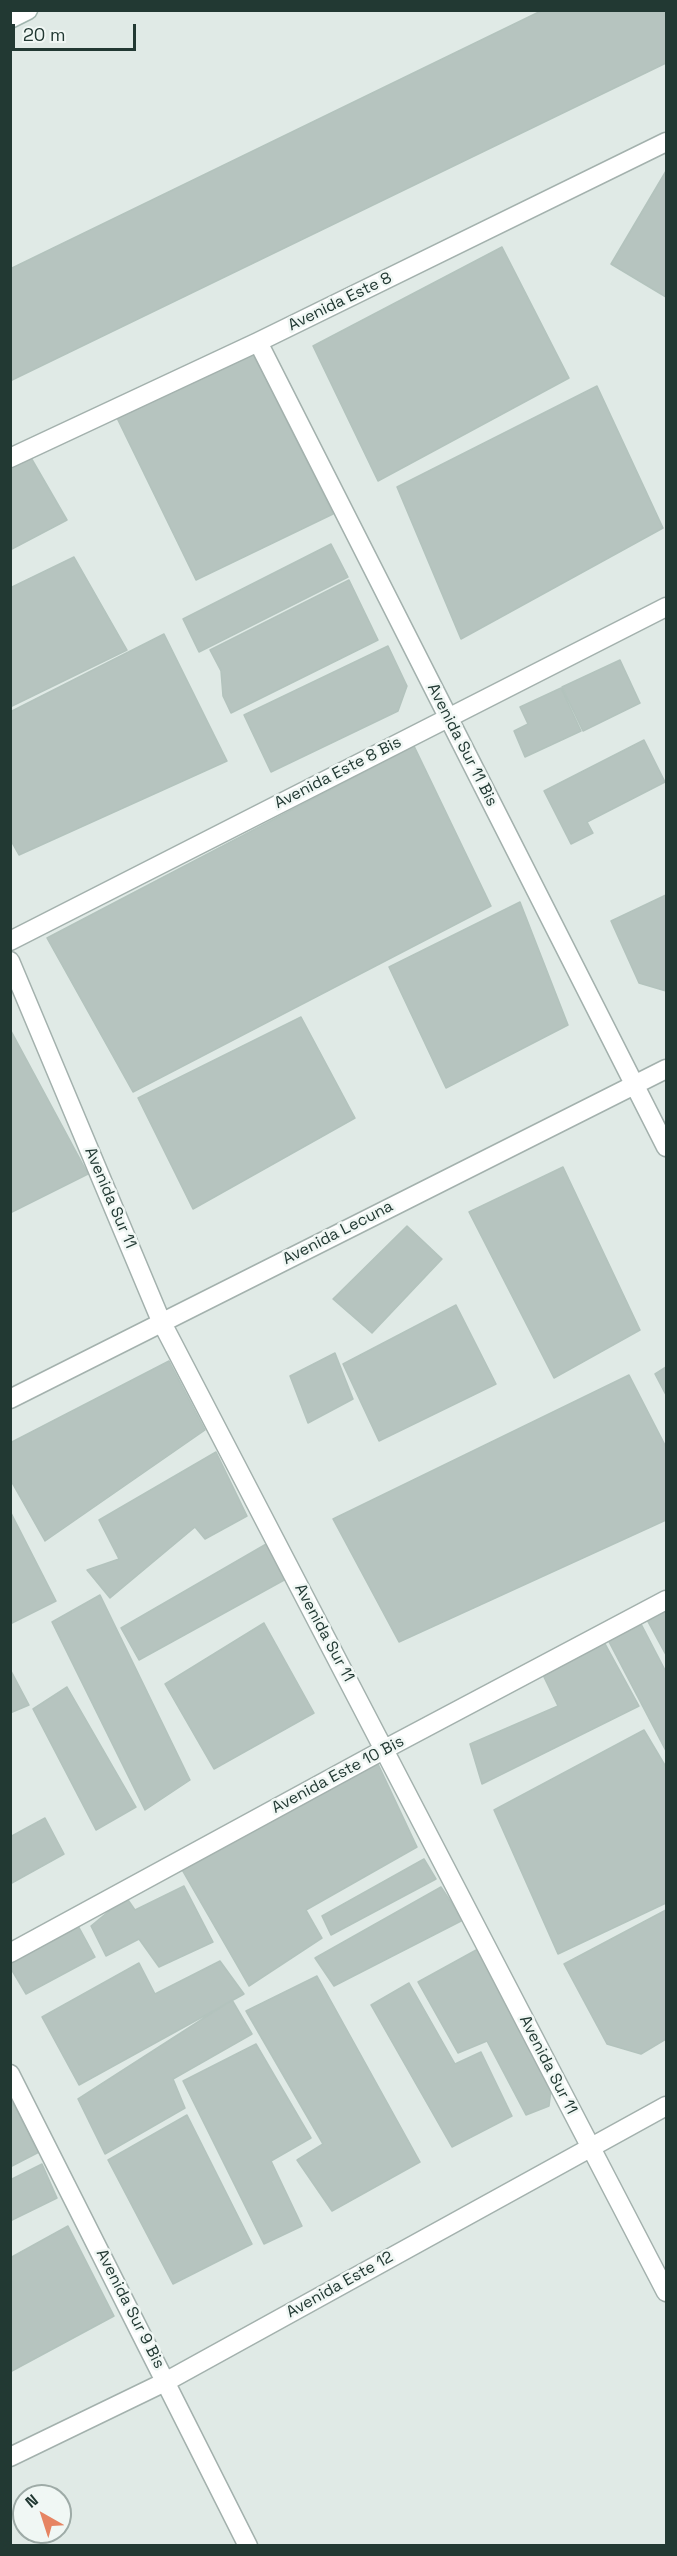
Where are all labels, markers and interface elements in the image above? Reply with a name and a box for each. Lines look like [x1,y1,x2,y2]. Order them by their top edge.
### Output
scale bar [15,12,140,50]
text: 20 m [23,23,66,46]
street label: Avenida Este 8 [285,269,395,335]
street label: Avenida Sur 11 Bis [423,680,501,810]
street label: Avenida Este 8 Bis [271,733,405,813]
street label: Avenida Sur 11 [80,1145,140,1251]
street label: Avenida Lecuna [280,1197,396,1269]
street label: Avenida Sur 11 [290,1581,358,1685]
street label: Avenida Este 10 Bis [269,1732,407,1818]
street label: Avenida Sur 11 [515,2013,581,2117]
street label: Avenida Sur 9 Bis [92,2246,168,2372]
street label: Avenida Este 12 [283,2248,397,2322]
north arrow [12,2484,72,2544]
text: N [21,2490,42,2513]

